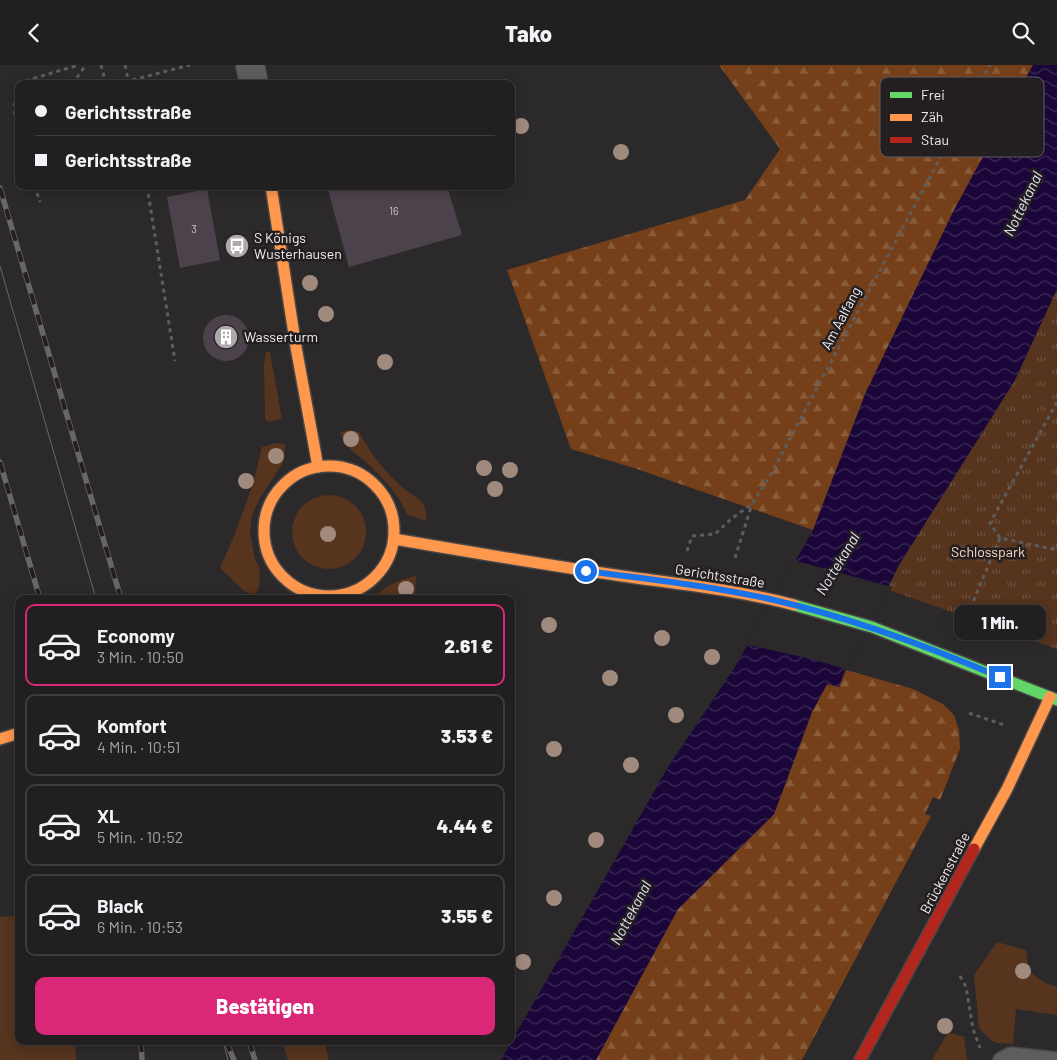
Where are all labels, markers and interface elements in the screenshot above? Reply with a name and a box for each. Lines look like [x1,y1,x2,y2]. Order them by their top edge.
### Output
icon: back [20,19,48,47]
icon: search [1009,19,1037,47]
text: Tako [505,20,552,46]
legend [880,77,1044,157]
text: Frei [921,86,945,103]
text: Gerichtsstraße [65,100,192,123]
text: Zäh [921,108,943,125]
text: Stau [921,131,949,148]
text: Gerichtsstraße [65,148,192,171]
water label: Nottekanal [999,168,1046,239]
house number: 16 [389,204,399,217]
house number: 3 [191,222,197,235]
place label: S Königs Wusterhausen [254,229,342,262]
bus stop icon: S Königs Wusterhausen [224,233,250,259]
street label: Am Aalfang [817,283,864,352]
building icon: Wasserturm [213,324,239,350]
place label: Wasserturm [244,328,318,345]
water label: Nottekanal [811,528,863,598]
park label: Schlosspark [951,543,1025,560]
route start [575,560,597,582]
street label: Gerichtsstraße [674,560,766,591]
callout: 1 Min. [954,605,1046,639]
text: 1 Min. [981,613,1019,632]
icon: car [37,623,82,668]
text: Economy [97,624,175,647]
text: 2.61 € [444,634,493,657]
text: 3 Min. · 10:50 [97,647,184,666]
route end [989,666,1011,688]
icon: car [37,713,82,758]
text: Komfort [97,714,167,737]
text: 3.53 € [441,724,493,747]
text: 4 Min. · 10:51 [97,737,180,756]
icon: car [37,803,82,848]
text: XL [97,804,120,827]
text: 4.44 € [437,814,493,837]
text: 5 Min. · 10:52 [97,827,183,846]
street label: Brückenstraße [916,829,973,916]
water label: Nottekanal [606,877,655,948]
icon: car [37,893,82,938]
text: Black [97,894,144,917]
text: 3.55 € [441,904,493,927]
text: 6 Min. · 10:53 [97,917,183,936]
button: Bestätigen [35,977,495,1035]

